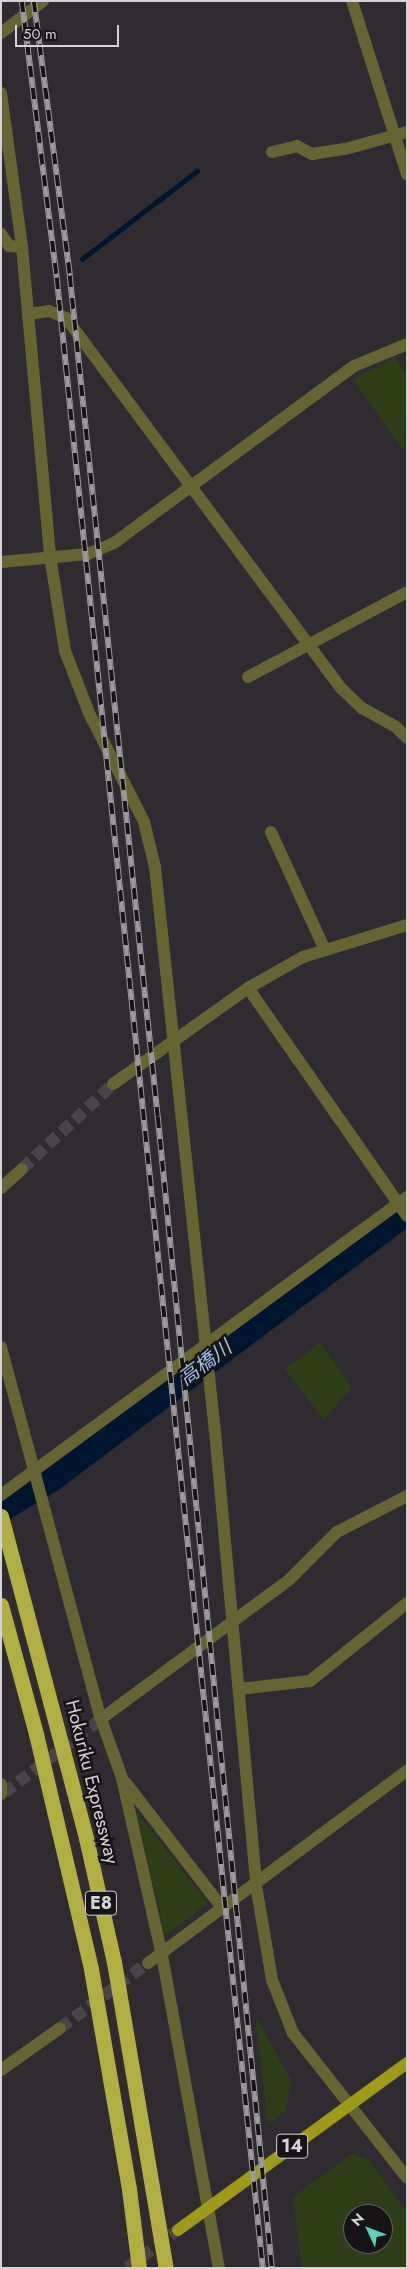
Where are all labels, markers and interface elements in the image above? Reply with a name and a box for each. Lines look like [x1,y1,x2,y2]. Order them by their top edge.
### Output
scale bar [18,15,121,47]
text: 50 m [23,23,57,45]
water label: 高橋川 [174,1335,236,1391]
street label: Hokuriku Expressway [61,1698,123,1866]
road number: E8 [85,1888,117,1919]
road number: 14 [276,2130,308,2162]
north arrow [343,2204,393,2254]
text: N [347,2209,369,2230]

